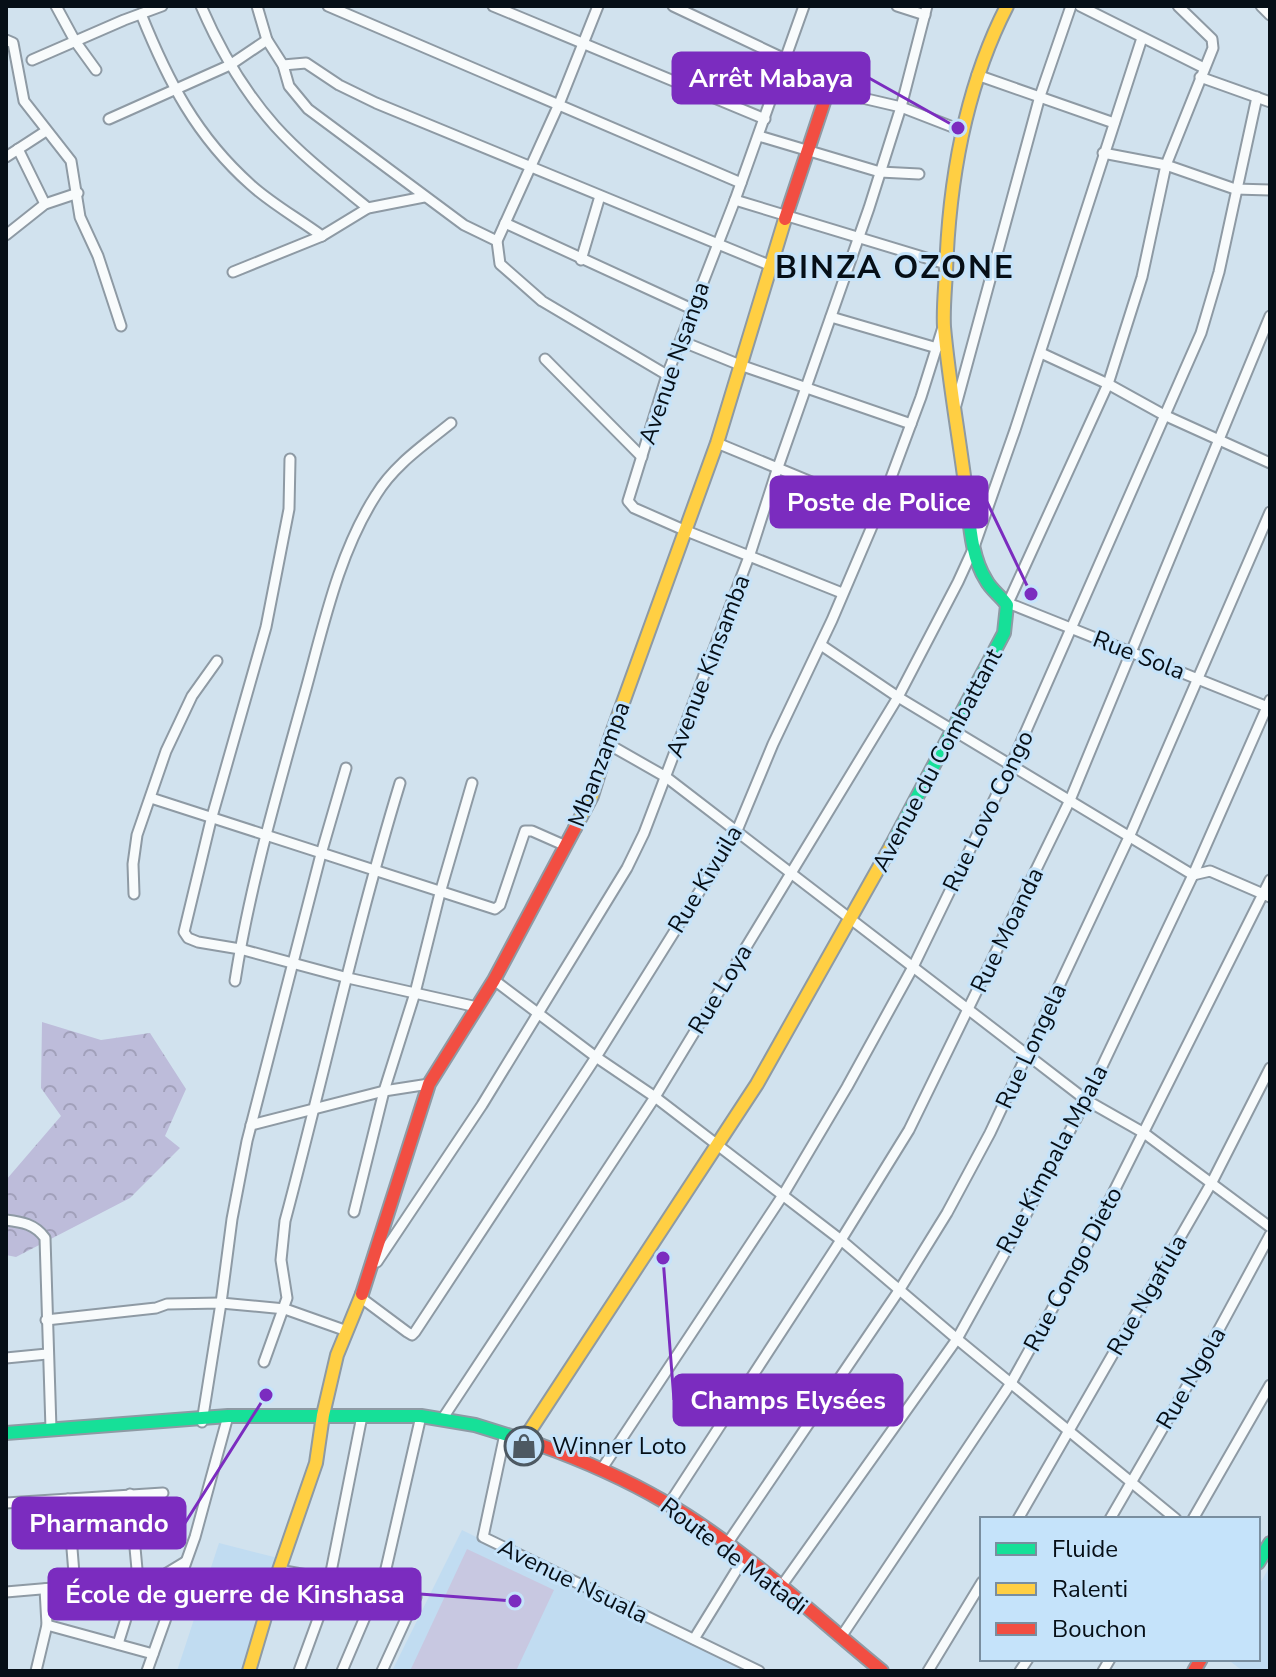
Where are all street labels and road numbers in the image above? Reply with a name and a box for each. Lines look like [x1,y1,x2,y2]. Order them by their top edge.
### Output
street label: Avenue Nsanga [631,277,717,449]
street label: Avenue Kinsamba [658,570,758,762]
street label: Rue Sola [1088,623,1190,687]
street label: Avenue du Combattant [865,642,1010,877]
street label: Mbanzampa [560,697,638,831]
street label: Rue Lovo Congo [935,725,1041,897]
street label: Rue Kivuila [660,819,750,939]
street label: Rue Moanda [963,862,1051,998]
street label: Rue Loya [681,938,759,1040]
street label: Rue Longela [988,978,1074,1114]
street label: Rue Kimpala Mpala [989,1059,1115,1259]
street label: Rue Congo Dieto [1016,1181,1130,1357]
street label: Rue Ngafula [1100,1229,1194,1361]
street label: Rue Ngola [1149,1321,1233,1435]
street label: Route de Matadi [654,1490,814,1622]
street label: Avenue Nsuala [493,1531,653,1631]

